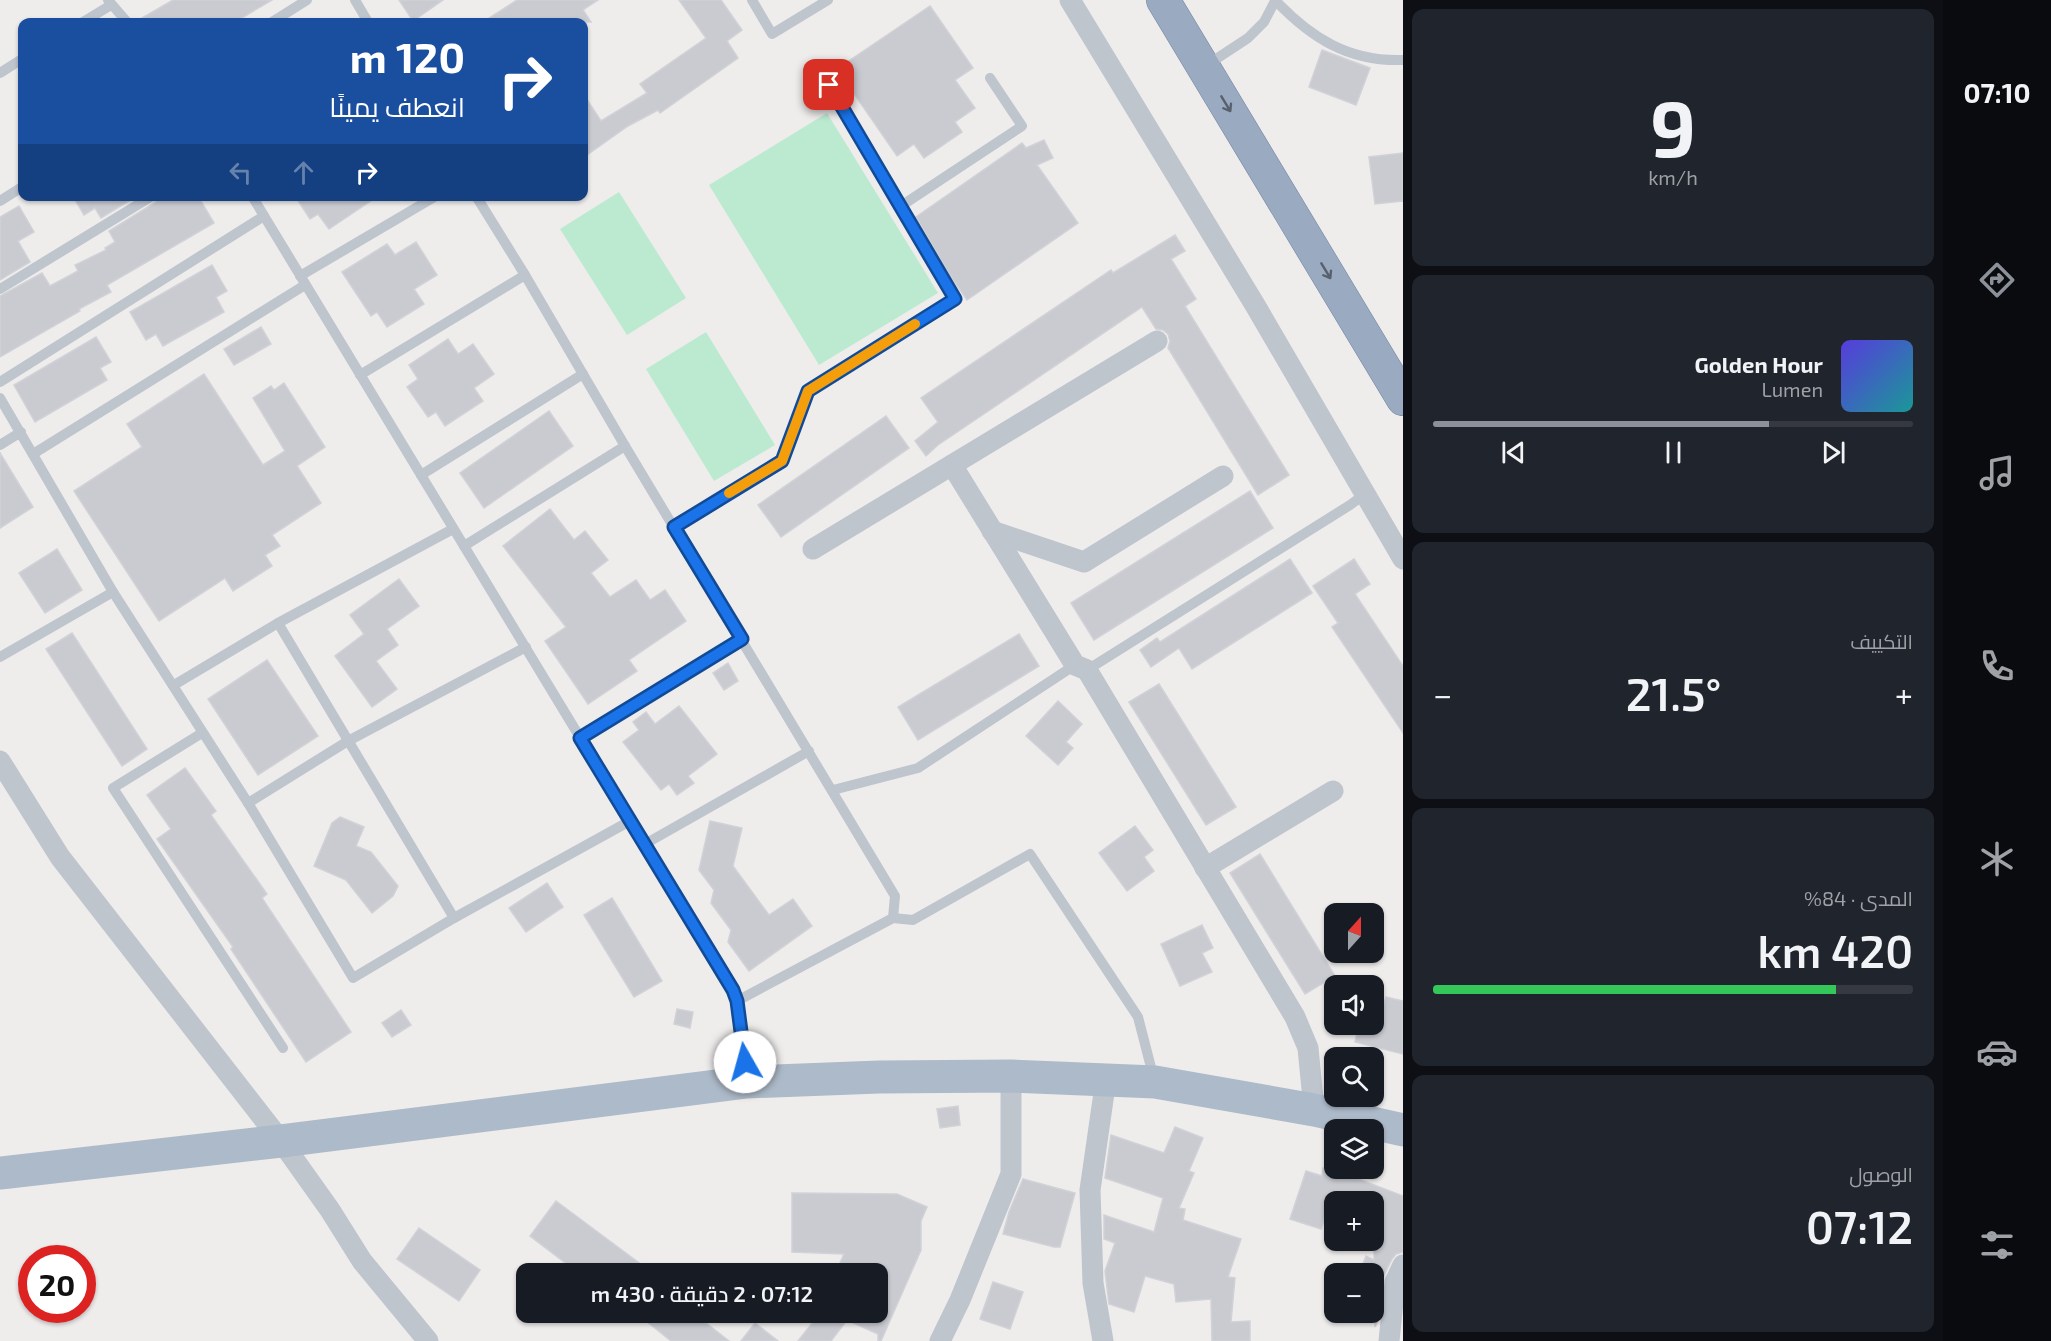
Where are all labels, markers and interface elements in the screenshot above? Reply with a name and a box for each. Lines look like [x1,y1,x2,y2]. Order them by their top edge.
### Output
text: 120 m [350,31,465,81]
icon: right [486,42,564,120]
pin [803,59,854,110]
icon: arrive [812,68,845,101]
text: 07:10 [1964,76,2030,108]
text: 9 [1650,79,1696,173]
text: انعطف يمينًا [329,90,465,122]
one-way arrow [1221,95,1233,112]
icon: left [224,156,257,189]
icon: ahead [287,156,320,189]
icon: right [350,156,383,189]
text: km/h [1648,165,1698,189]
icon: directions [1976,259,2018,301]
one-way arrow [1321,262,1333,279]
text: Golden Hour [1694,351,1823,377]
text: Lumen [1761,377,1823,401]
icon: previous [1497,436,1530,469]
icon: pause [1657,436,1690,469]
icon: next [1817,436,1850,469]
icon: music [1976,452,2018,494]
text: التكييف [1850,629,1913,653]
icon: phone [1976,645,2018,687]
text: 21.5° [1626,666,1721,720]
text: − [1433,674,1452,714]
text: + [1895,674,1913,714]
icon: climate [1976,838,2018,880]
text: المدى · 84% [1804,886,1913,910]
north arrow [1324,903,1384,963]
map controls [1324,903,1384,1323]
text: 420 km [1757,923,1913,977]
button: sound [1324,975,1384,1035]
position arrow [713,1030,777,1094]
icon: car [1976,1031,2018,1073]
button: search [1324,1047,1384,1107]
button: layers [1324,1119,1384,1179]
text: الوصول [1849,1162,1913,1186]
button: + [1324,1191,1384,1251]
text: 07:12 [1806,1199,1913,1253]
icon: filters [1976,1224,2018,1266]
speed limit sign: 20 [18,1245,96,1323]
button: − [1324,1263,1384,1323]
text: 07:12 · 2 دقيقة · 430 m [591,1280,813,1306]

